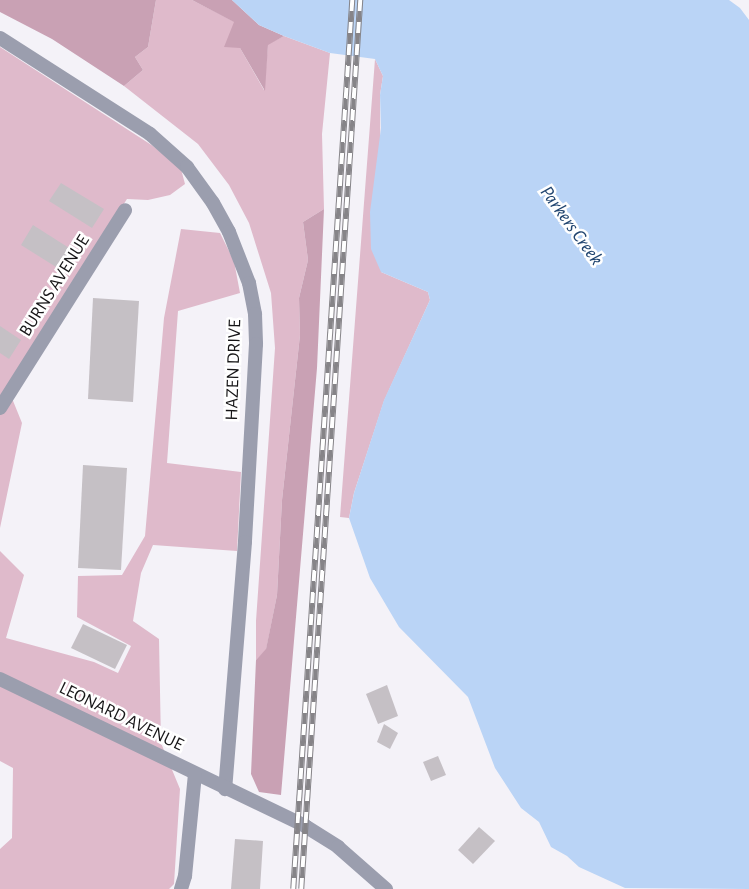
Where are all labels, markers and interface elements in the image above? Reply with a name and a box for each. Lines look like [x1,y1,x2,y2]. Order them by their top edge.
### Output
water label: Parkers Creek [535,182,607,270]
street label: BURNS AVENUE [15,231,95,341]
street label: HAZEN DRIVE [221,319,247,421]
street label: LEONARD AVENUE [55,678,187,756]

